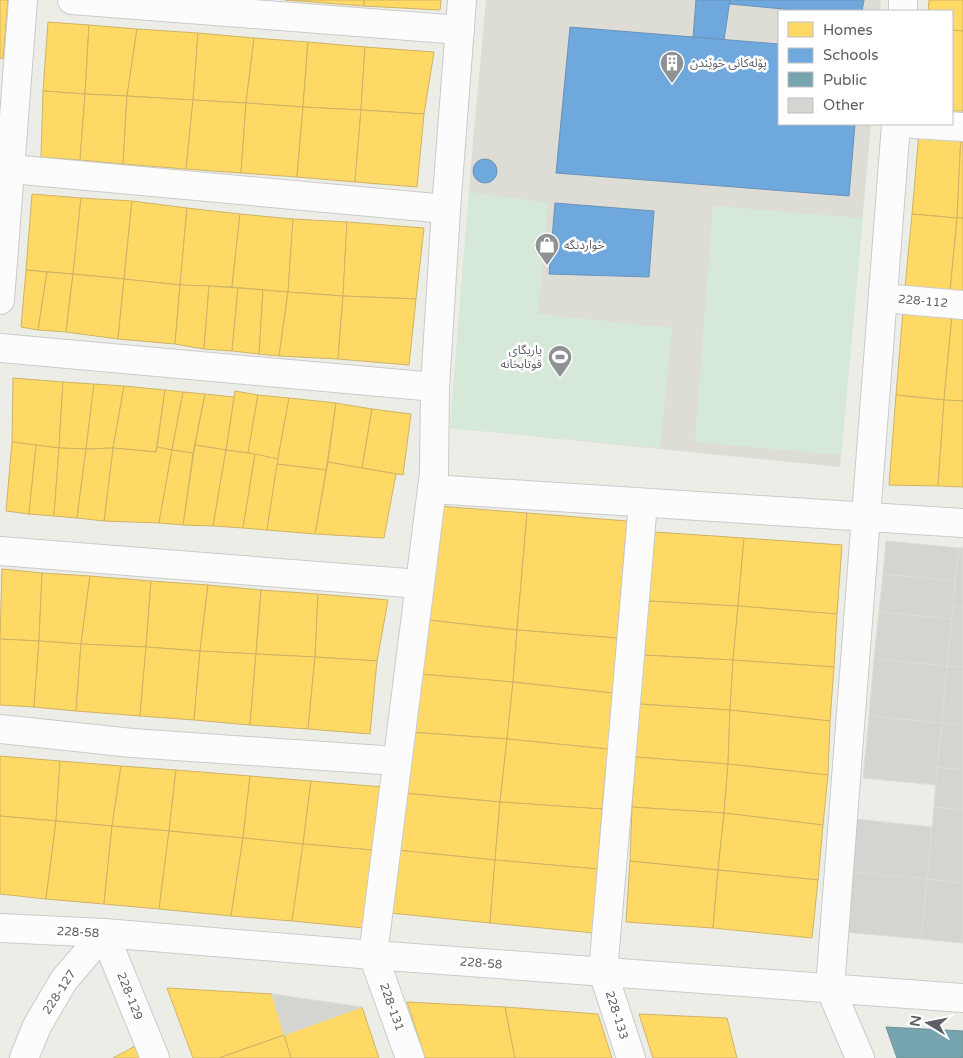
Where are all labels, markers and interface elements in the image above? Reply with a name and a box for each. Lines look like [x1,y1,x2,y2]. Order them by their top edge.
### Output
legend [778,10,953,125]
text: Homes [823,21,873,39]
text: Schools [823,46,879,64]
building icon: پۆلەکانی خوێندن [659,50,685,84]
place label: پۆلەکانی خوێندن [690,56,767,71]
text: Public [823,71,867,89]
text: Other [823,96,865,114]
shop icon: خواردنگە [534,232,560,266]
place label: خواردنگە [564,238,605,252]
street label: 228-112 [897,292,949,310]
place label: یاریگای قوتابخانە [500,343,542,371]
sports icon: یاریگای قوتابخانە [547,344,573,378]
street label: 228-58 [56,924,100,940]
street label: 228-58 [459,955,503,971]
street label: 228-127 [39,967,79,1017]
street label: 228-129 [114,970,146,1022]
street label: 228-131 [377,981,407,1033]
street label: 228-133 [603,989,631,1041]
north arrow [903,998,953,1048]
text: N [906,1014,925,1028]

